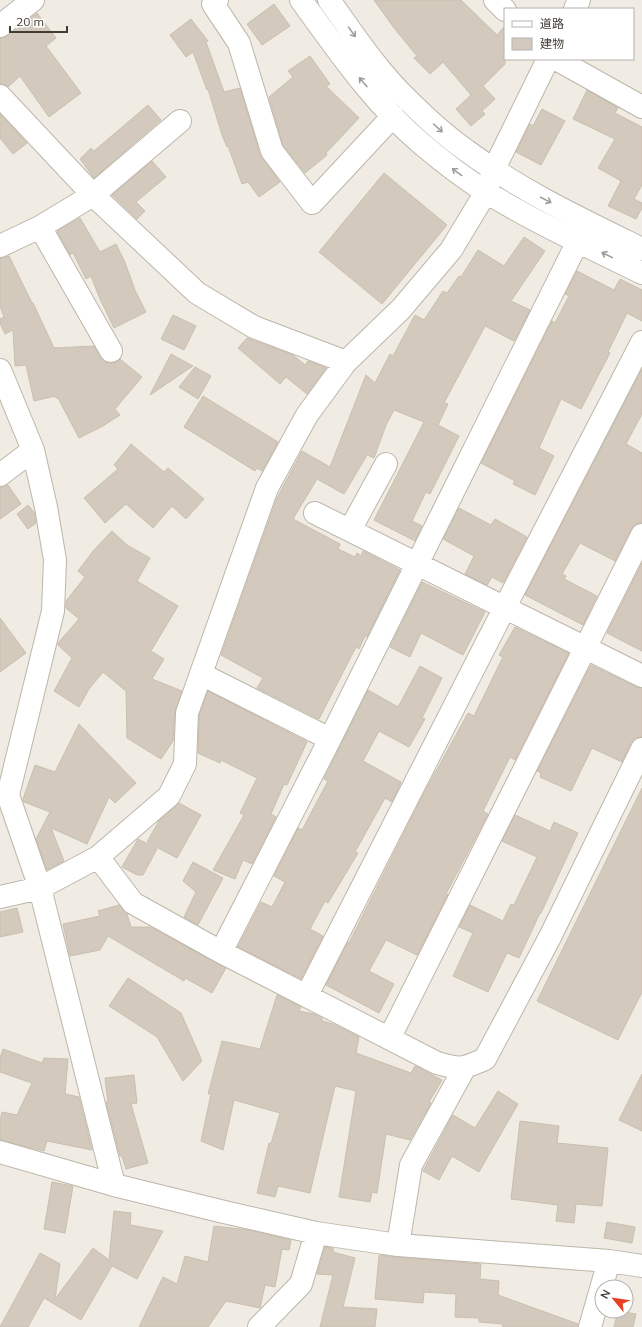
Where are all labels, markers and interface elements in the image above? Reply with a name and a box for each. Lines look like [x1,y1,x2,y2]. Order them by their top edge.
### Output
scale bar [10,8,67,34]
legend [504,8,634,60]
text: 20 m [16,14,44,29]
text: 道路 [540,16,564,31]
one-way arrow [347,26,356,37]
text: 建物 [540,36,564,51]
one-way arrow [359,77,368,88]
one-way arrow [433,123,443,133]
one-way arrow [452,167,463,176]
one-way arrow [540,196,552,204]
one-way arrow [601,251,613,259]
north arrow [594,1279,634,1319]
text: N [597,1287,613,1301]

